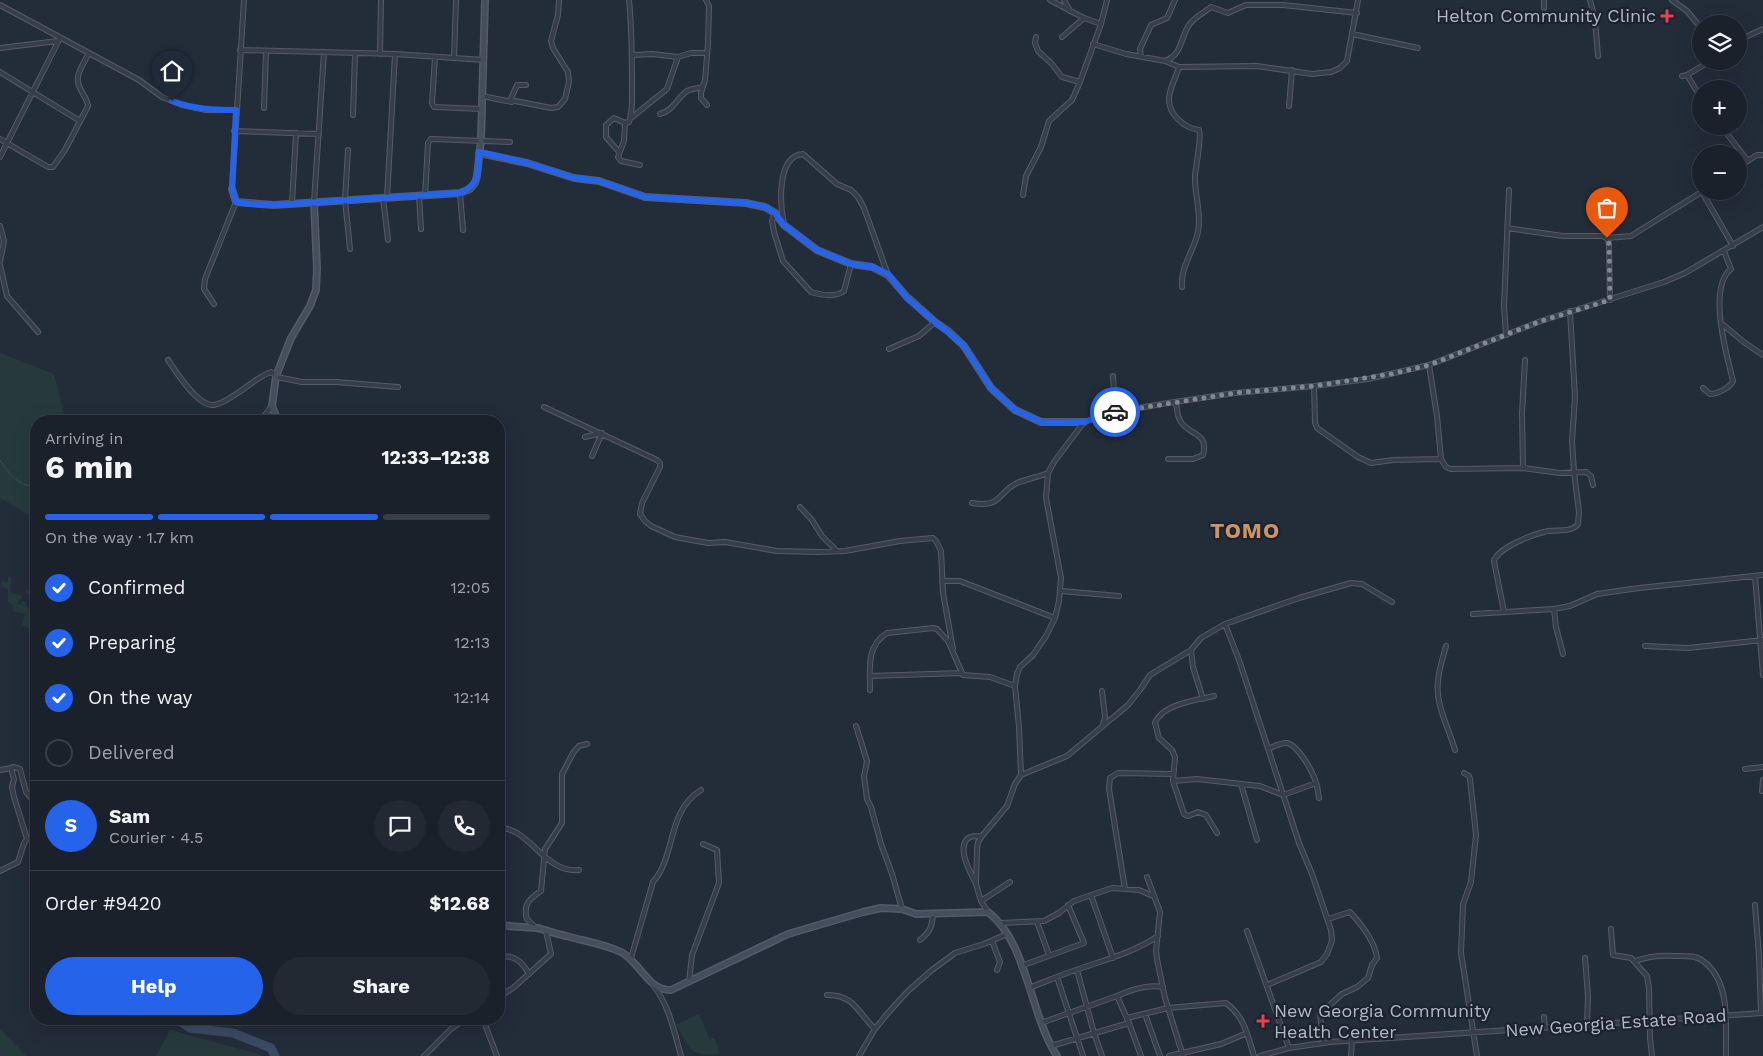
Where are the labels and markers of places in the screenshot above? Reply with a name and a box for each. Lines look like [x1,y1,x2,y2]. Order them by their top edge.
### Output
place label: Helton Community Clinic [1436,5,1656,26]
marker: Helton Community Clinic [1660,9,1674,23]
pin [151,50,193,101]
pin [1586,187,1628,238]
place label: New Georgia Community Health Center [1274,1000,1491,1042]
marker: New Georgia Community Health Center [1256,1014,1270,1028]

